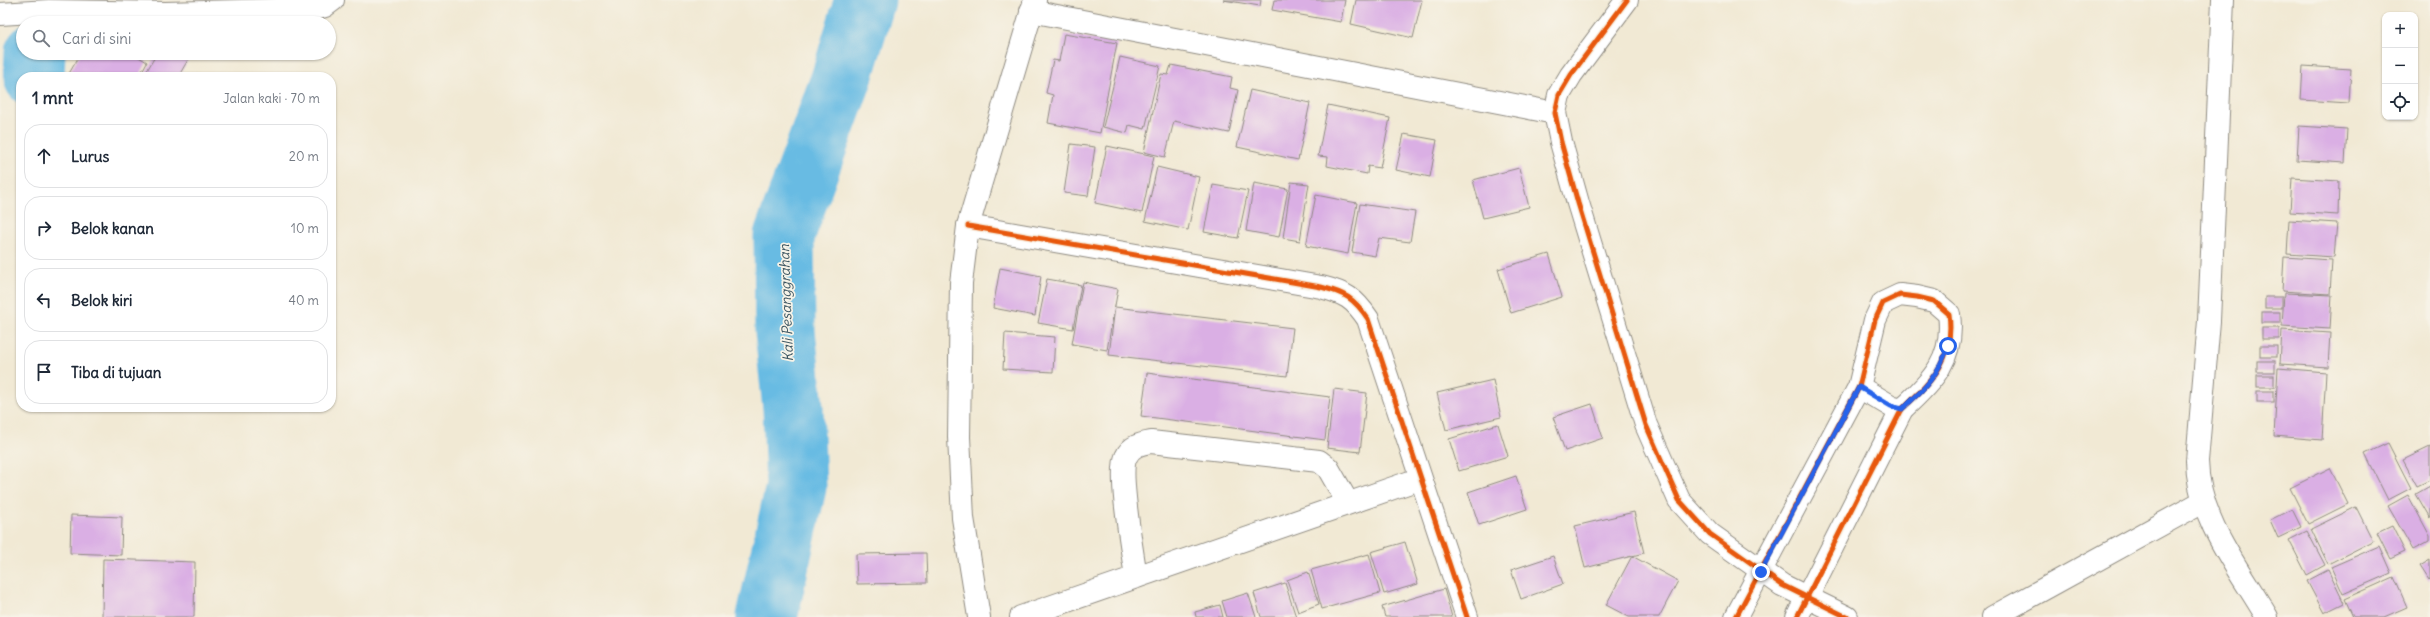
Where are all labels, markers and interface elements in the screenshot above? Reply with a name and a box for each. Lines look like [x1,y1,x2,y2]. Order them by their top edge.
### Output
map controls [2382,12,2418,120]
button: + [2382,12,2418,48]
search box [16,16,336,60]
icon: search [30,27,52,49]
text: Cari di sini [62,29,131,48]
button: − [2382,48,2418,84]
button: locate [2382,84,2418,120]
text: 1 mnt [32,87,73,109]
text: Jalan kaki · 70 m [223,90,320,107]
icon: ahead [33,145,55,167]
text: Lurus [71,147,109,166]
text: 20 m [289,148,319,165]
icon: right [33,217,55,239]
text: Belok kanan [71,219,154,238]
text: 10 m [291,220,319,237]
water label: Kali Pesanggrahan [775,243,797,362]
icon: left [33,289,55,311]
text: Belok kiri [71,291,132,310]
text: 40 m [288,292,319,309]
route start [1939,337,1957,355]
icon: arrive [33,361,55,383]
text: Tiba di tujuan [71,363,161,382]
route end [1752,563,1770,581]

